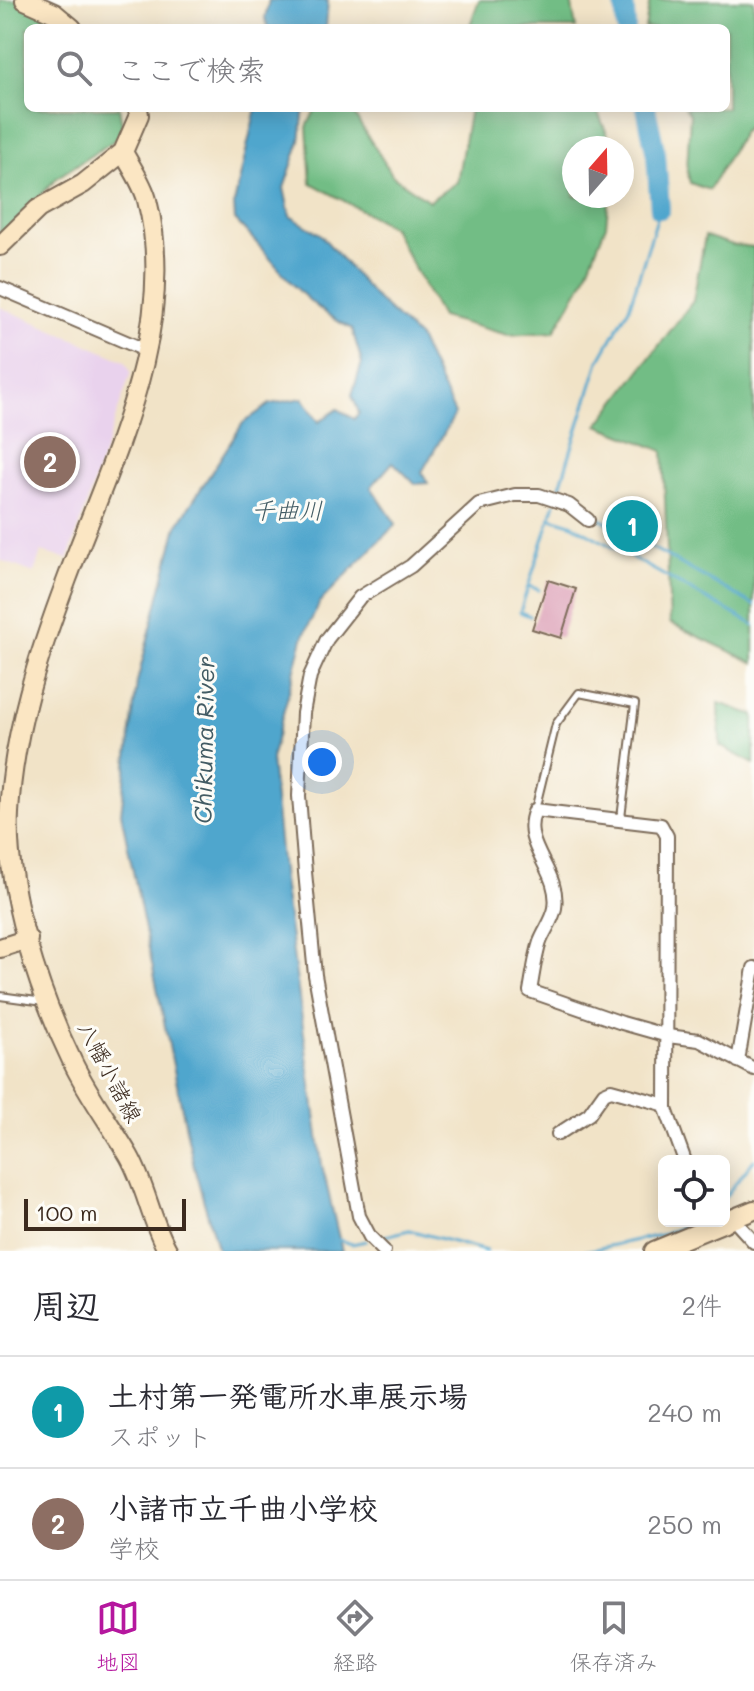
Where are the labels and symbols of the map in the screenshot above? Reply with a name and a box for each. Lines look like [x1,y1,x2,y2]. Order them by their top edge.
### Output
north arrow [562,136,634,208]
pin: 2 [24,432,76,492]
water label: 千曲川 [251,494,323,525]
pin: 1 [606,496,658,556]
water label: Chikuma River [187,656,220,824]
your location [302,742,342,782]
street label: 八幡小諸線 [72,1016,149,1127]
scale bar [24,1195,186,1231]

